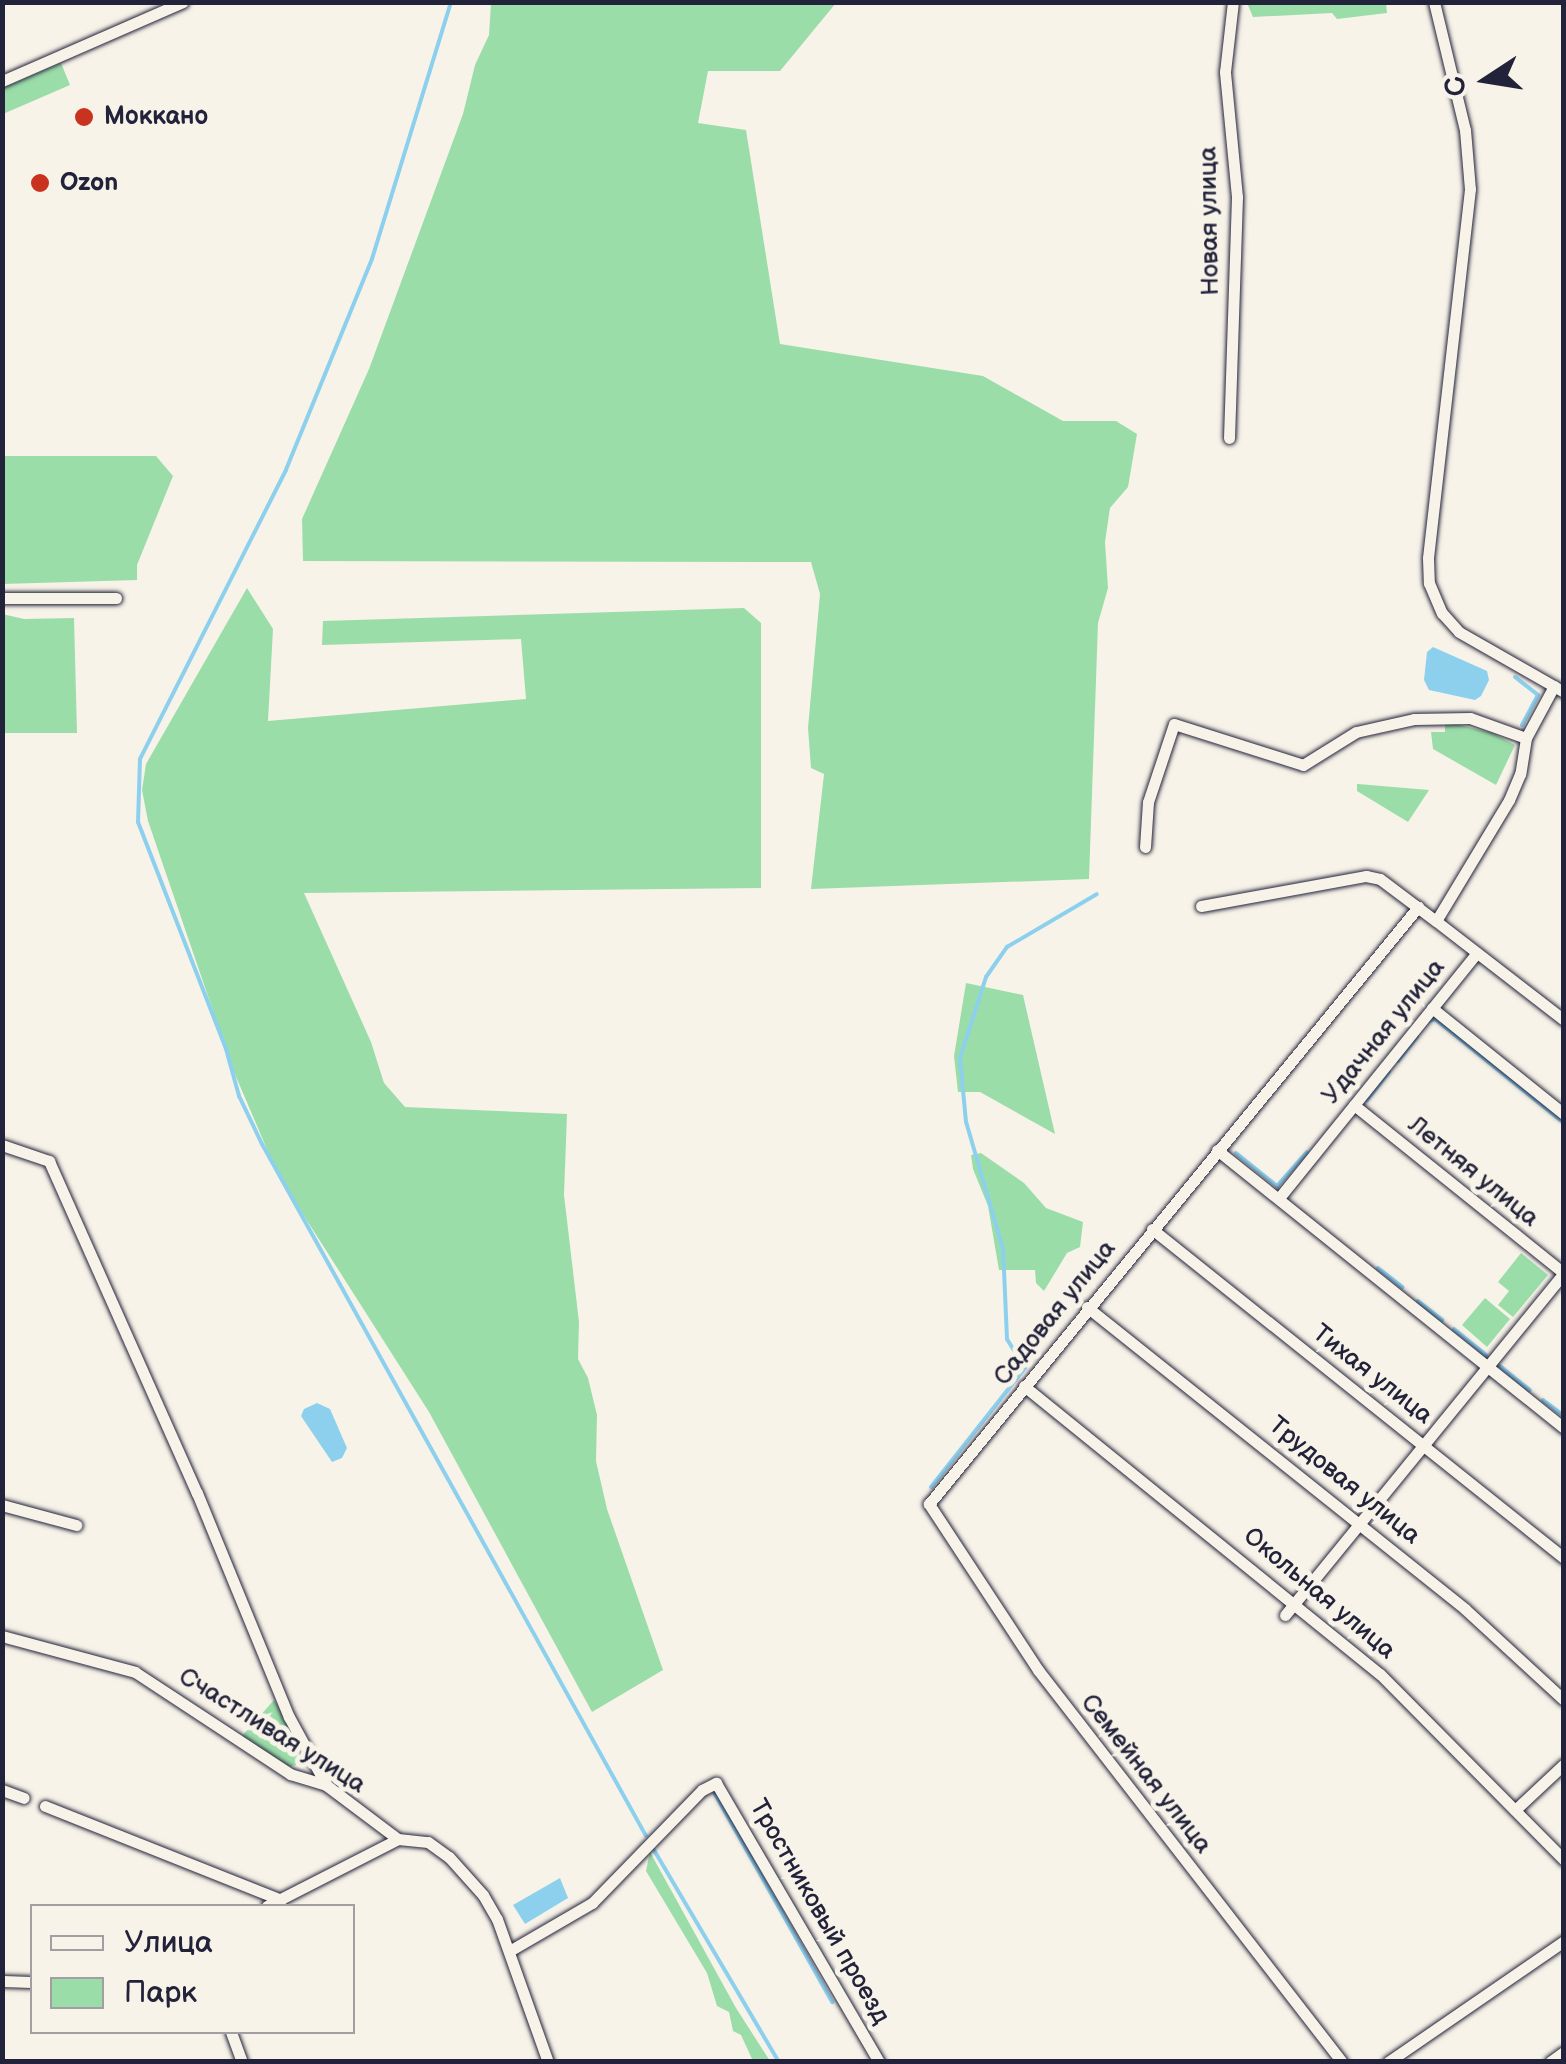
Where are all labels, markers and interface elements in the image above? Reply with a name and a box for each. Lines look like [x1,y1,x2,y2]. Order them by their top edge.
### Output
north arrow [1436,30,1536,130]
text: С [1438,73,1474,99]
place label: Моккано [104,102,208,132]
marker: Моккано [73,106,95,128]
street label: Новая улица [1194,146,1226,296]
place label: Ozon [60,168,118,198]
marker: Ozon [29,172,51,194]
street label: Удачная улица [1316,953,1452,1111]
street label: Летняя улица [1402,1110,1544,1234]
street label: Садовая улица [987,1235,1123,1391]
street label: Тихая улица [1306,1319,1438,1431]
street label: Трудовая улица [1262,1411,1426,1551]
street label: Окольная улица [1237,1522,1401,1666]
street label: Счастливая улица [173,1661,371,1801]
street label: Семейная улица [1074,1688,1218,1860]
street label: Тростниковый проезд [742,1794,896,2030]
legend [30,1904,355,2034]
text: Улица [124,1925,213,1961]
text: Парк [124,1975,197,2011]

